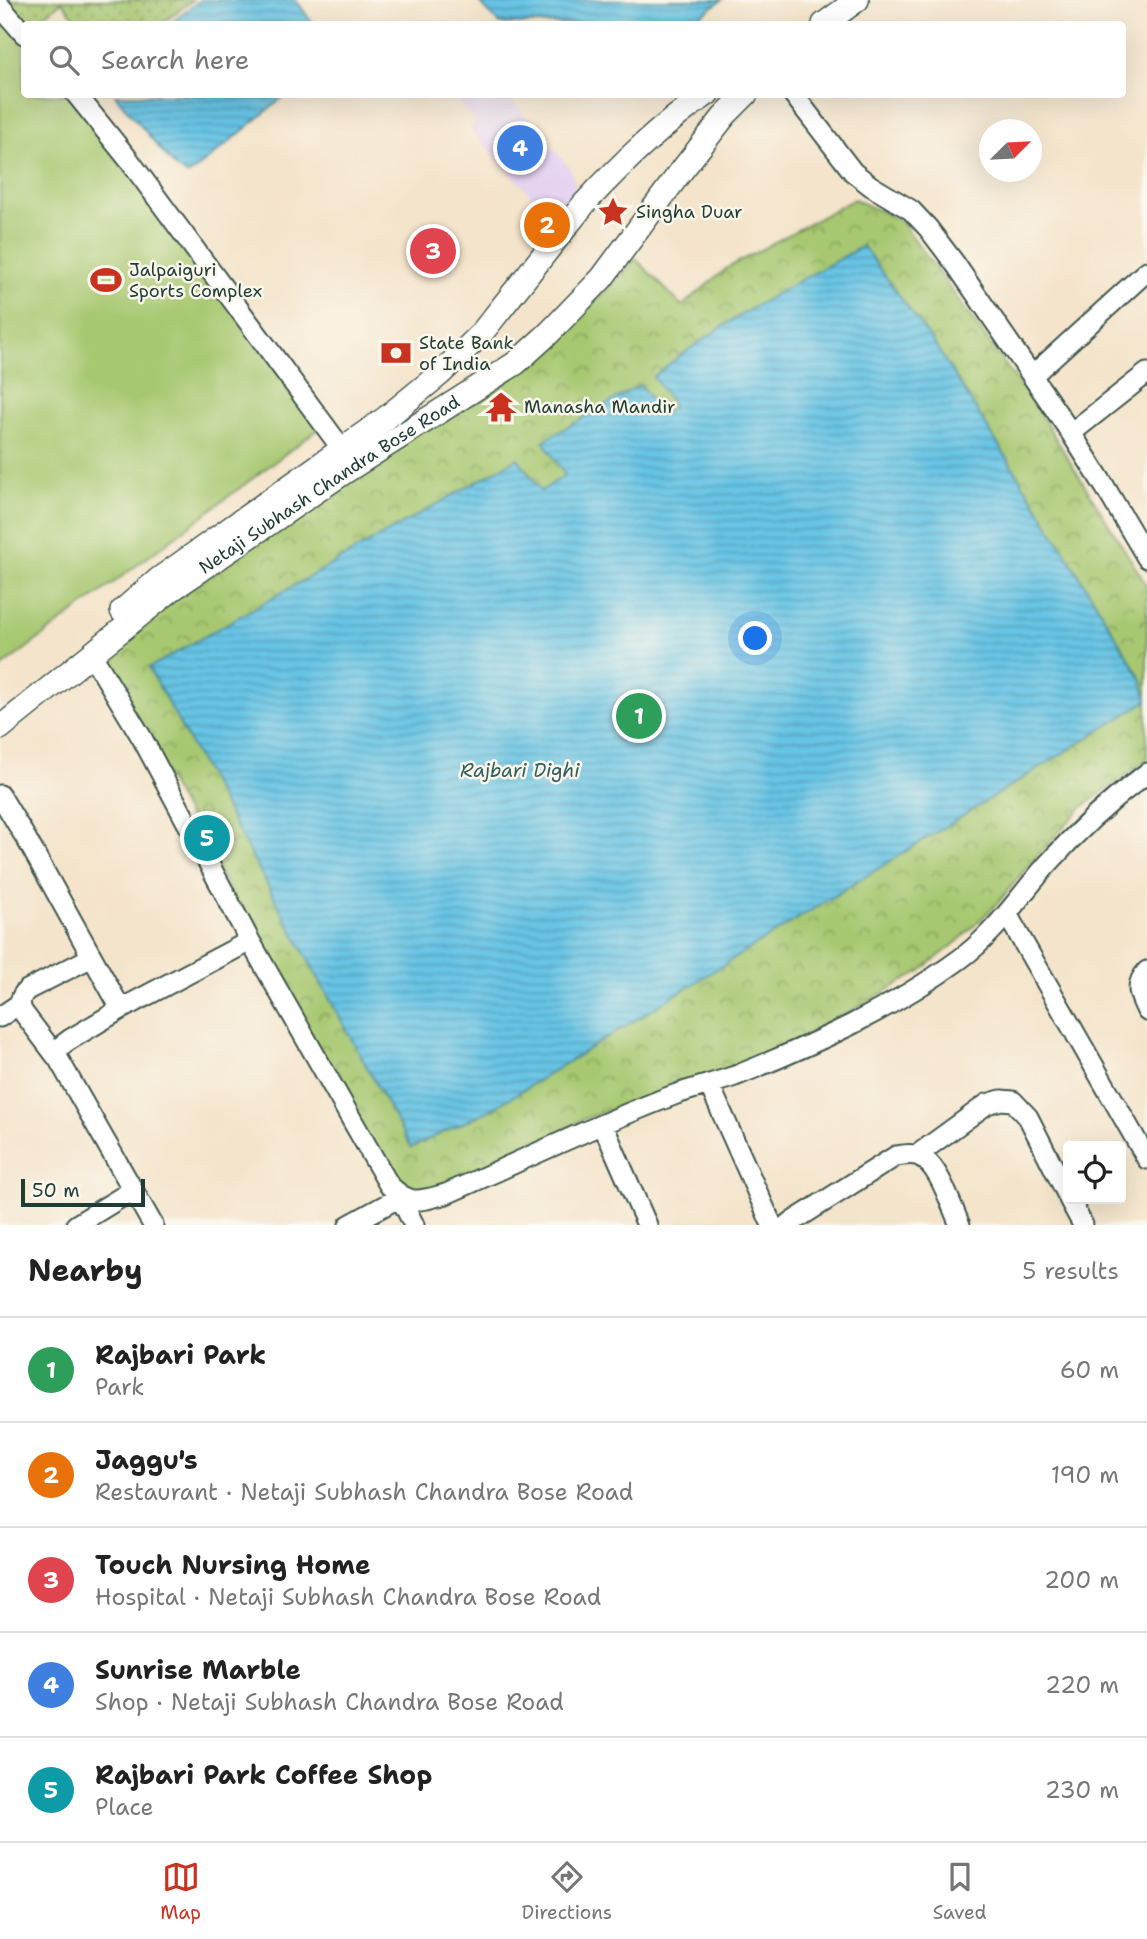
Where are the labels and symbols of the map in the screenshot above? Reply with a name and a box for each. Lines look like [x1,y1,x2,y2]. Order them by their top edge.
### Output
north arrow [979,119,1042,182]
pin: 4 [497,122,543,174]
place icon: Singha Duar [596,195,630,229]
pin: 2 [524,199,570,251]
place label: Singha Duar [636,200,743,224]
pin: 3 [410,225,456,277]
place label: Jalpaiguri Sports Complex [129,258,262,303]
sports icon: Jalpaiguri Sports Complex [89,263,123,297]
place label: State Bank of India [419,331,514,376]
bank icon: State Bank of India [379,336,413,370]
street label: Netaji Subhash Chandra Bose Road [194,390,464,580]
temple icon: Manasha Mandir [484,390,518,424]
place label: Manasha Mandir [524,395,676,419]
your location [738,621,772,655]
pin: 1 [616,690,662,742]
water label: Rajbari Dighi [460,758,580,783]
pin: 5 [184,812,230,864]
scale bar [21,1176,145,1208]

